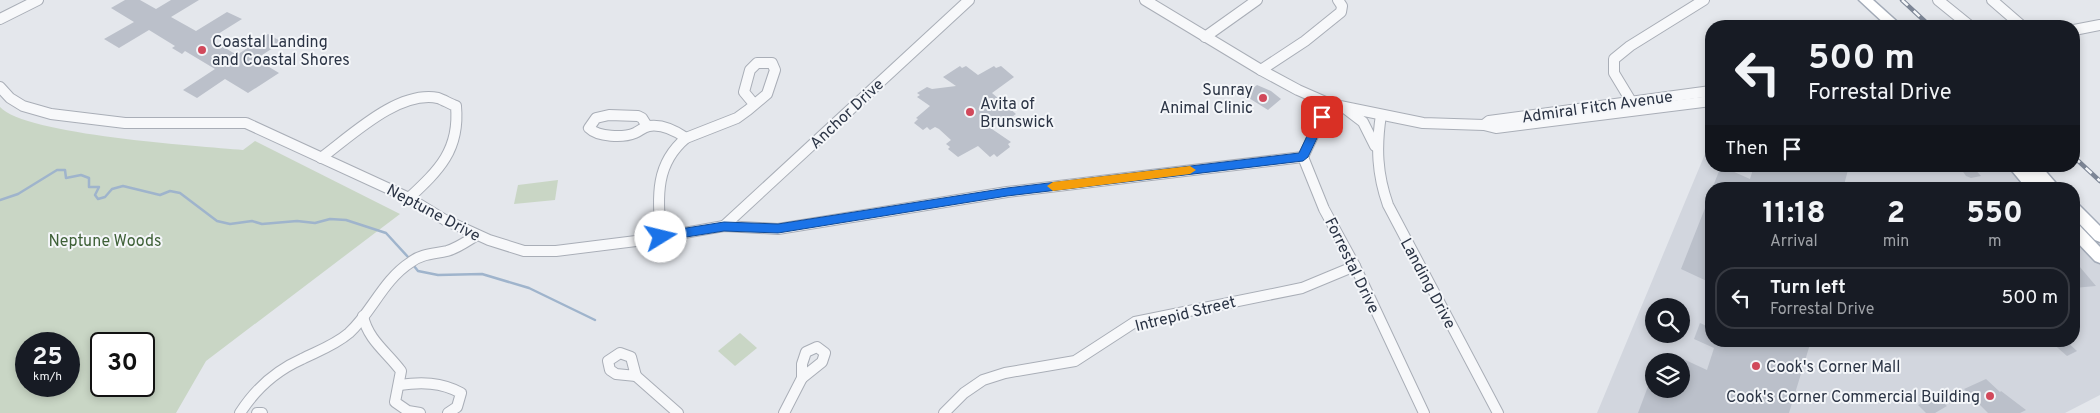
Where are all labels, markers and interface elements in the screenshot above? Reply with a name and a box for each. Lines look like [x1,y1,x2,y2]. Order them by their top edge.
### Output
place label: Coastal Landing and Coastal Shores [212,33,350,71]
text: 500 m [1808,37,1915,81]
icon: left [1725,40,1790,105]
marker: Coastal Landing and Coastal Shores [196,44,208,56]
street label: Anchor Drive [806,75,889,154]
text: Forrestal Drive [1808,80,1952,107]
place label: Sunray Animal Clinic [1159,81,1253,119]
street label: Admiral Fitch Avenue [1521,87,1674,128]
marker: Sunray Animal Clinic [1257,92,1269,104]
place label: Avita of Brunswick [980,95,1054,133]
pin [1301,96,1343,138]
icon: arrive [1308,103,1336,131]
marker: Avita of Brunswick [964,106,976,118]
icon: arrive [1778,135,1806,163]
text: Then [1725,137,1768,161]
street label: Neptune Drive [383,181,483,247]
text: 11:18 [1762,196,1826,233]
text: 2 [1887,196,1905,233]
text: 550 [1967,196,2023,233]
position arrow [634,210,686,262]
street label: Forrestal Drive [1319,215,1383,317]
park label: Neptune Woods [48,232,162,252]
text: Arrival [1770,232,1818,252]
text: min [1883,232,1909,252]
text: m [1988,232,2001,252]
street label: Landing Drive [1395,235,1459,333]
text: Turn left [1770,276,1846,300]
icon: left [1727,284,1755,312]
text: 500 m [2001,286,2058,310]
street label: Intrepid Street [1133,293,1238,337]
map controls [1645,298,1690,398]
button: search [1645,298,1690,343]
text: Forrestal Drive [1770,300,1874,320]
speed limit sign: 30 [90,332,155,397]
text: 25 [32,342,63,374]
button: layers [1645,353,1690,398]
place label: Cook's Corner Mall [1766,358,1900,378]
marker: Cook's Corner Mall [1750,360,1762,372]
text: km/h [33,369,62,385]
place label: Cook's Corner Commercial Building [1726,388,1980,408]
marker: Cook's Corner Commercial Building [1984,390,1996,402]

